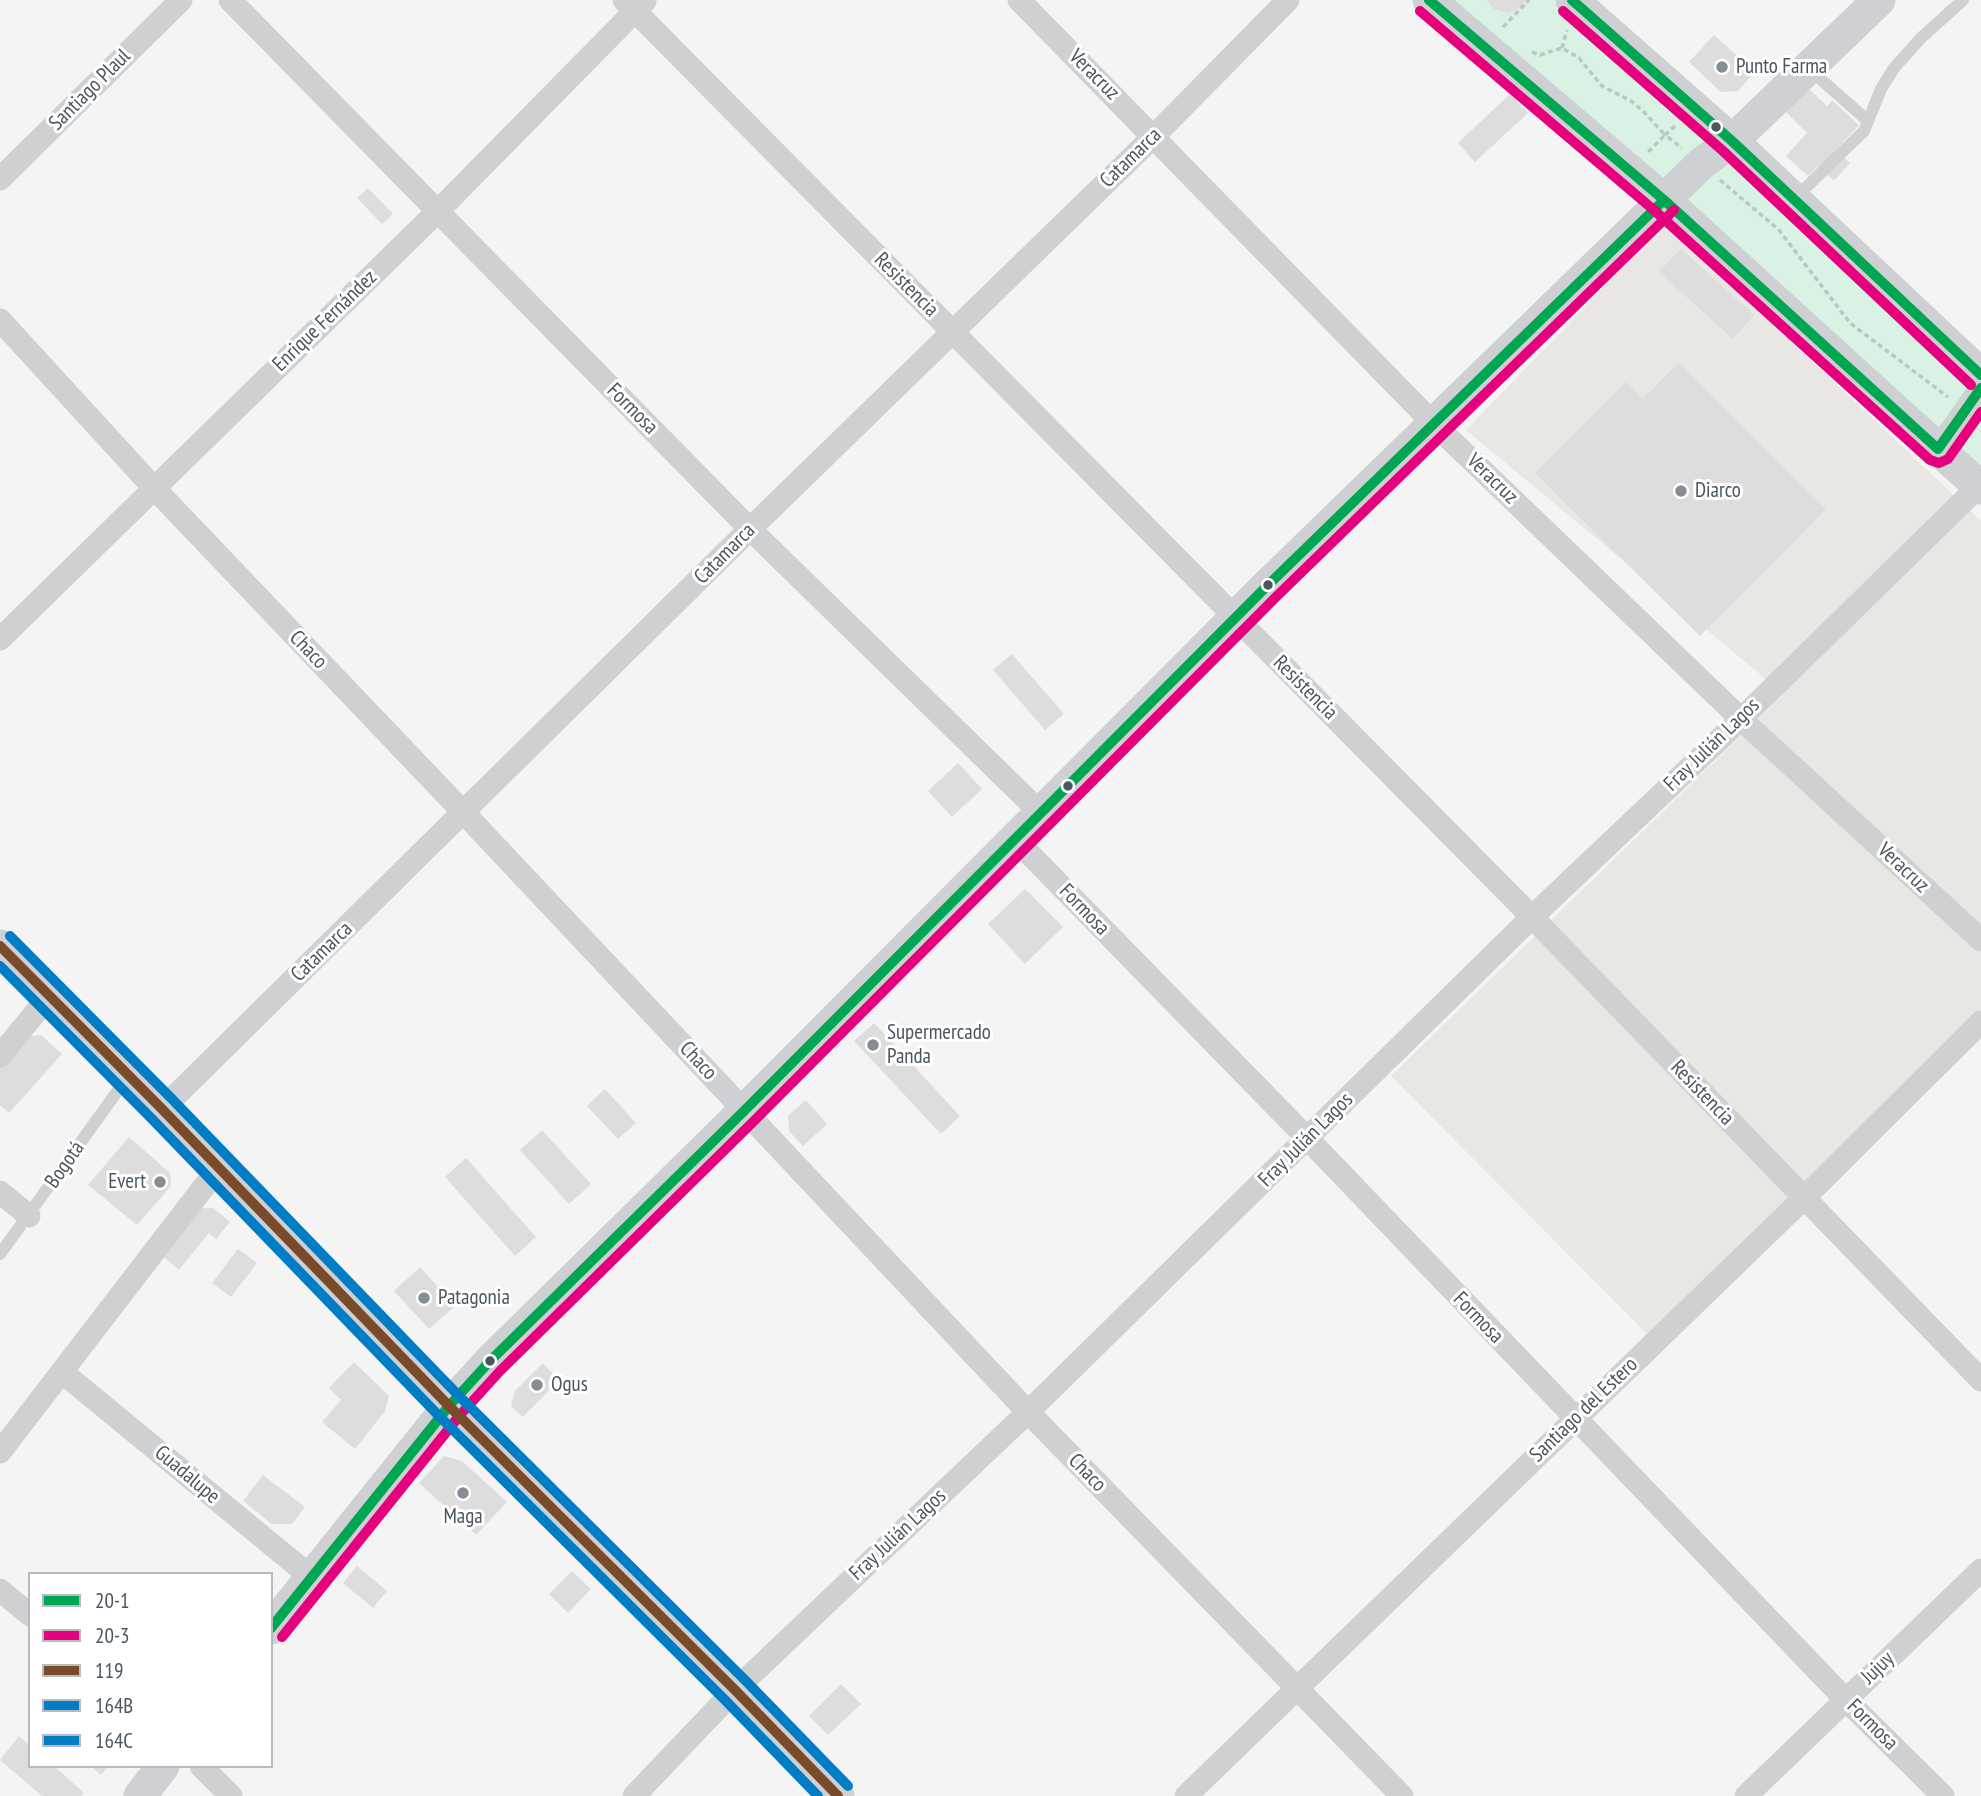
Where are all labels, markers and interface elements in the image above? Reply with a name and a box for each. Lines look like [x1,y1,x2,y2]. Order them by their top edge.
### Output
street label: Santiago Plaul [44,44,136,136]
street label: Veracruz [1063,44,1125,106]
place label: Punto Farma [1736,54,1827,80]
marker: Punto Farma [1714,59,1730,75]
unlabelled marker [1709,120,1723,134]
street label: Catamarca [1095,123,1167,193]
street label: Resistencia [869,248,943,322]
street label: Enrique Fernández [268,265,382,377]
street label: Formosa [601,378,663,440]
street label: Veracruz [1461,449,1523,509]
place label: Diarco [1695,478,1741,504]
marker: Diarco [1673,483,1689,499]
street label: Catamarca [689,518,761,590]
unlabelled marker [1261,578,1275,592]
street label: Chaco [284,626,332,674]
street label: Resistencia [1268,651,1342,725]
street label: Fray Julián Lagos [1659,693,1765,797]
unlabelled marker [1061,779,1075,793]
street label: Veracruz [1872,838,1934,898]
street label: Formosa [1053,879,1115,941]
street label: Catamarca [286,917,358,987]
place label: Supermercado Panda [887,1020,991,1070]
street label: Chaco [674,1037,722,1085]
marker: Supermercado Panda [865,1037,881,1053]
street label: Resistencia [1665,1055,1739,1131]
street label: Fray Julián Lagos [1254,1088,1358,1192]
street label: Bogotá [40,1137,90,1193]
place label: Evert [108,1169,146,1195]
marker: Evert [152,1174,168,1190]
place label: Patagonia [438,1285,510,1311]
street label: Formosa [1447,1287,1509,1349]
marker: Patagonia [416,1290,432,1306]
street label: Santiago del Estero [1525,1352,1643,1468]
unlabelled marker [483,1354,497,1368]
place label: Ogus [551,1372,588,1398]
marker: Ogus [529,1377,545,1393]
street label: Guadalupe [149,1441,225,1509]
street label: Chaco [1063,1449,1111,1497]
street label: Fray Julián Lagos [844,1484,952,1586]
marker: Maga [455,1485,471,1501]
place label: Maga [443,1504,483,1530]
legend [28,1572,273,1768]
text: 20-1 [95,1587,129,1614]
text: 20-3 [95,1622,129,1649]
street label: Jujuy [1856,1647,1900,1689]
text: 119 [95,1657,123,1684]
text: 164B [95,1692,133,1719]
street label: Formosa [1841,1694,1903,1756]
text: 164C [95,1727,133,1754]

